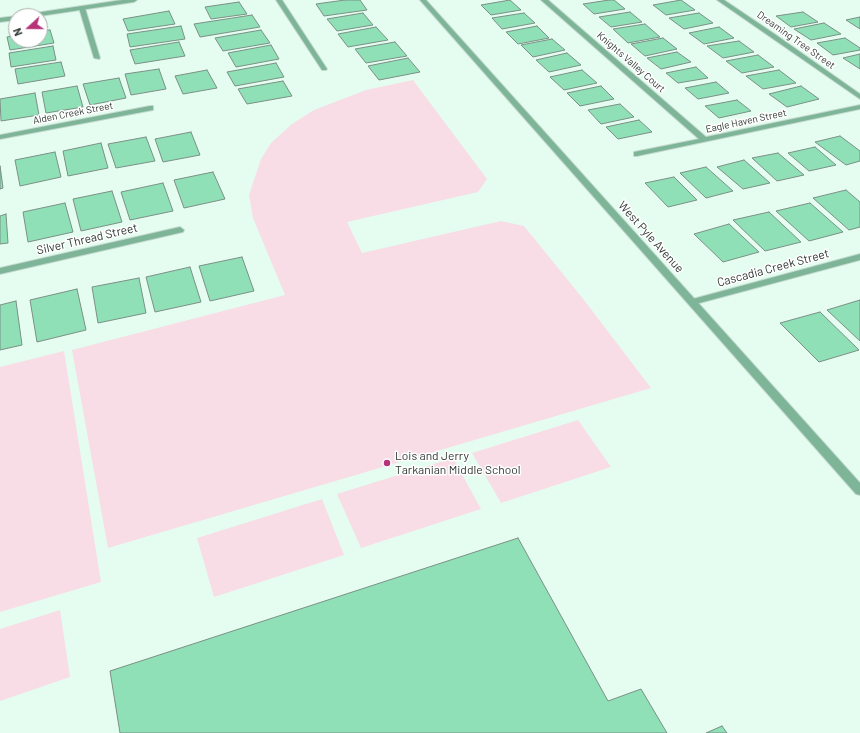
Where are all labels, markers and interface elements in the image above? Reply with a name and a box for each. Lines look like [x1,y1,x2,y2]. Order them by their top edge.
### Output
north arrow [8,8,48,48]
street label: Dreaming Tree Street [755,9,837,71]
text: N [10,26,25,38]
street label: Knights Valley Court [594,29,668,95]
street label: Alden Creek Street [32,99,114,127]
street label: Eagle Haven Street [704,107,788,135]
street label: West Pyle Avenue [615,198,687,276]
street label: Silver Thread Street [35,220,139,258]
street label: Cascadia Creek Street [716,246,830,290]
place label: Lois and Jerry Tarkanian Middle School [395,449,520,477]
marker: Lois and Jerry Tarkanian Middle School [382,458,392,468]

